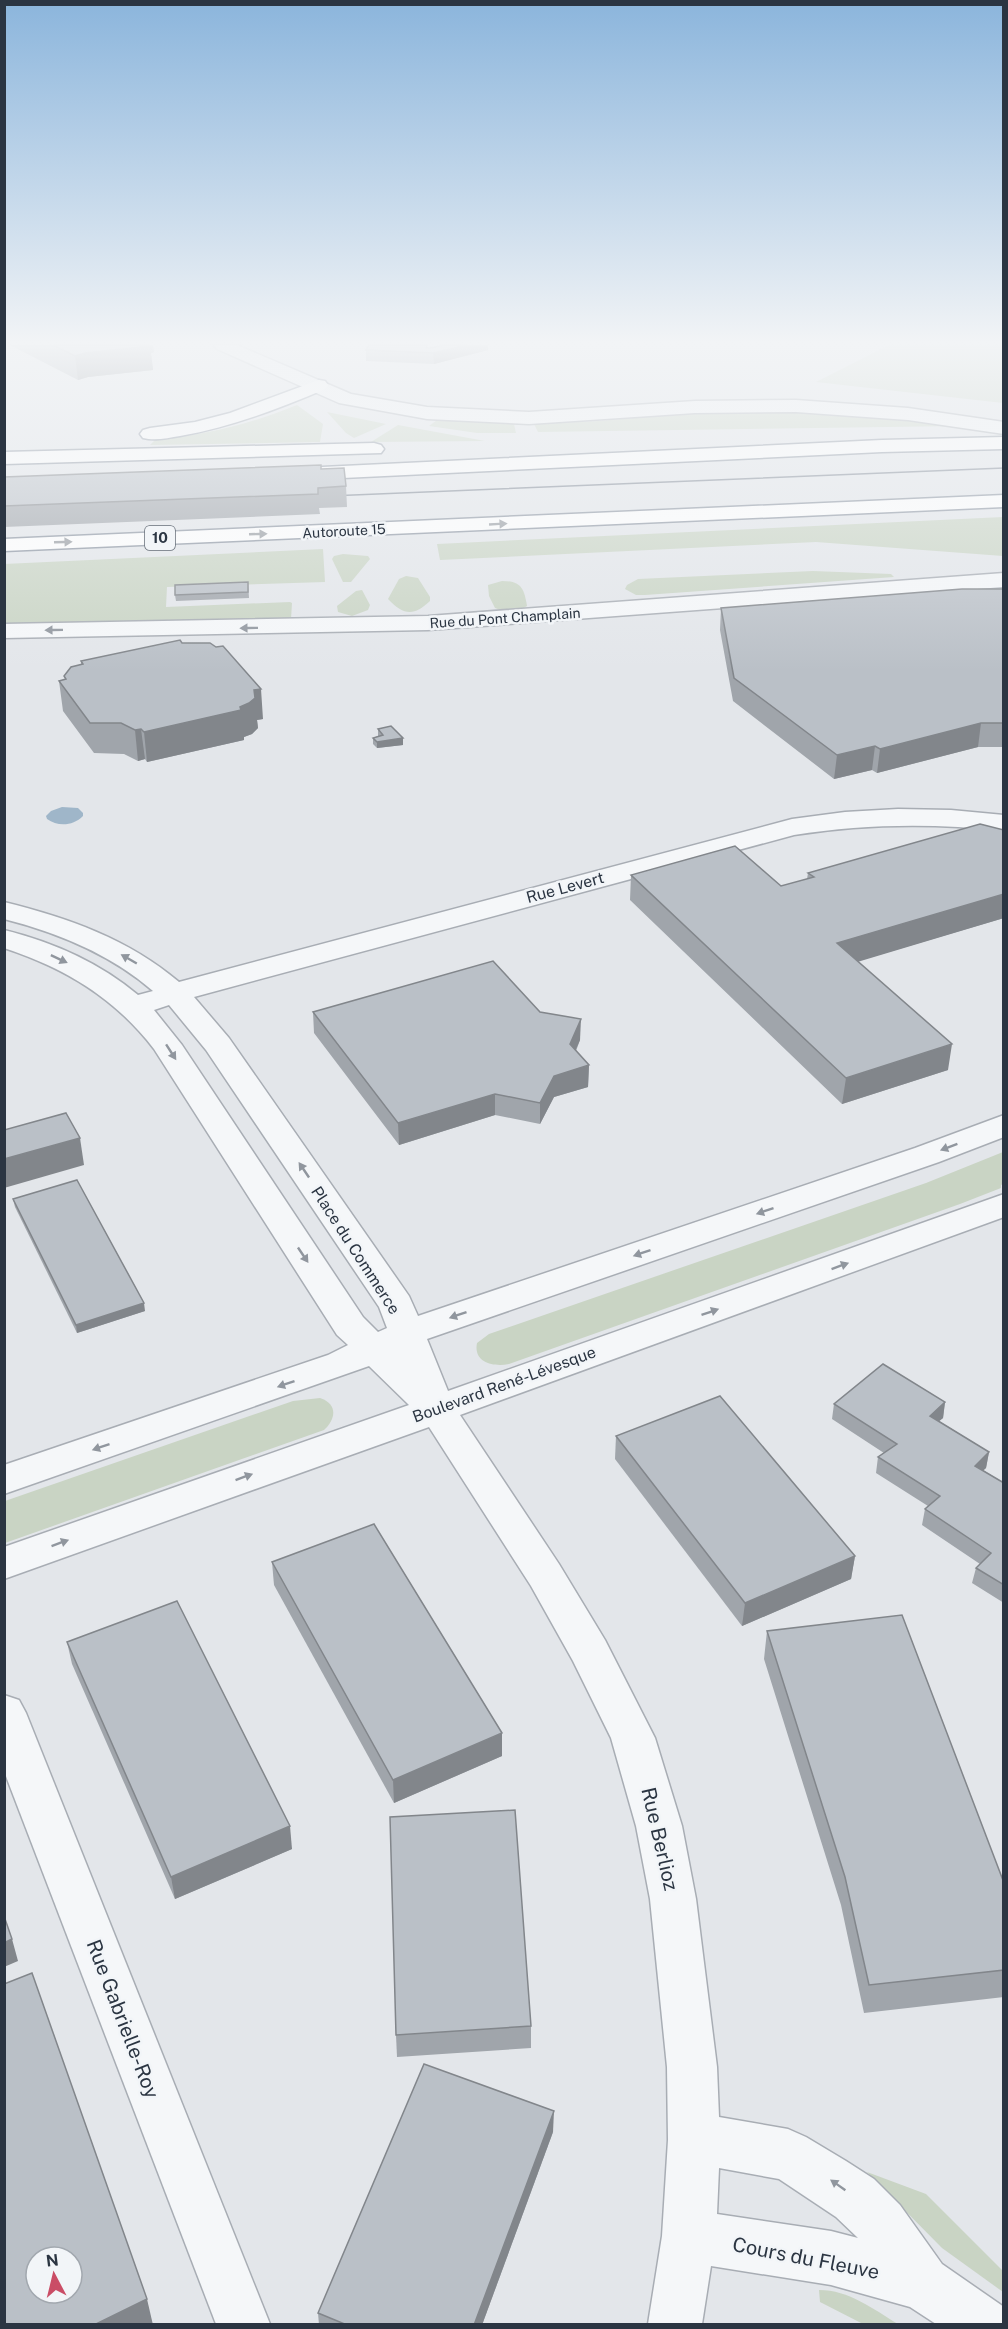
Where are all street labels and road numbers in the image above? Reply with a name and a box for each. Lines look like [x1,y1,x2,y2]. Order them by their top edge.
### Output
street label: Autoroute 15 [302,521,386,541]
road number: 10 [145,526,175,550]
street label: Rue du Pont Champlain [429,605,581,631]
street label: Rue Levert [524,868,606,907]
street label: Place du Commerce [307,1183,404,1318]
street label: Boulevard René-Lévesque [410,1342,598,1427]
street label: Rue Berlioz [636,1785,684,1893]
street label: Rue Gabrielle-Roy [82,1936,164,2102]
street label: Cours du Fleuve [731,2232,881,2284]

